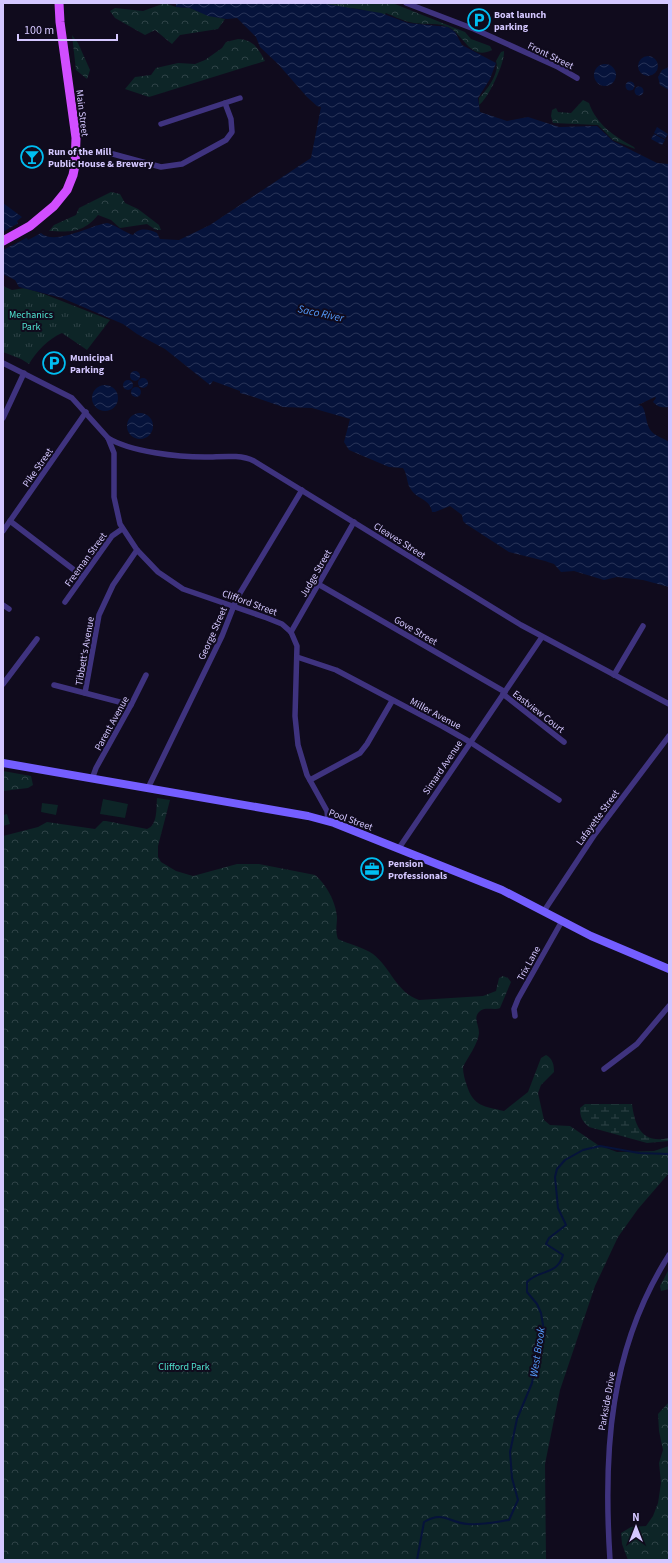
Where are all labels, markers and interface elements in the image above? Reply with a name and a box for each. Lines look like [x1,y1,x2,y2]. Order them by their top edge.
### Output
parking icon: Boat launch parking [466,7,492,33]
place label: Boat launch parking [494,8,547,34]
scale bar [18,16,117,42]
text: 100 m [24,22,54,39]
street label: Front Street [525,39,576,73]
street label: Main Street [72,89,92,138]
bar icon: Run of the Mill Public House & Brewery [19,144,45,170]
place label: Run of the Mill Public House & Brewery [48,145,154,171]
water label: Saco River [297,301,346,326]
park label: Mechanics Park [9,308,53,334]
parking icon: Municipal Parking [41,350,67,376]
place label: Municipal Parking [70,351,113,377]
street label: Pike Street [19,445,57,490]
street label: Cleaves Street [371,519,429,563]
street label: Freeman Street [61,529,111,590]
street label: Judge Street [297,547,335,600]
street label: Clifford Street [220,586,280,620]
street label: George Street [195,604,231,662]
street label: Gove Street [391,613,440,649]
street label: Tibbett's Avenue [72,616,98,687]
street label: Eastview Court [509,687,568,737]
street label: Parent Avenue [91,694,133,753]
street label: Miller Avenue [407,695,464,733]
street label: Simard Avenue [419,738,466,798]
street label: Lafayette Street [573,786,623,848]
street label: Pool Street [327,806,375,835]
office icon: Pension Professionals [359,856,385,882]
place label: Pension Professionals [388,857,448,883]
street label: Trix Lane [514,944,544,983]
water label: West Brook [526,1325,549,1378]
park label: Clifford Park [158,1360,210,1374]
street label: Parkside Drive [595,1371,619,1432]
north arrow [616,1507,656,1547]
text: N [632,1510,640,1525]

